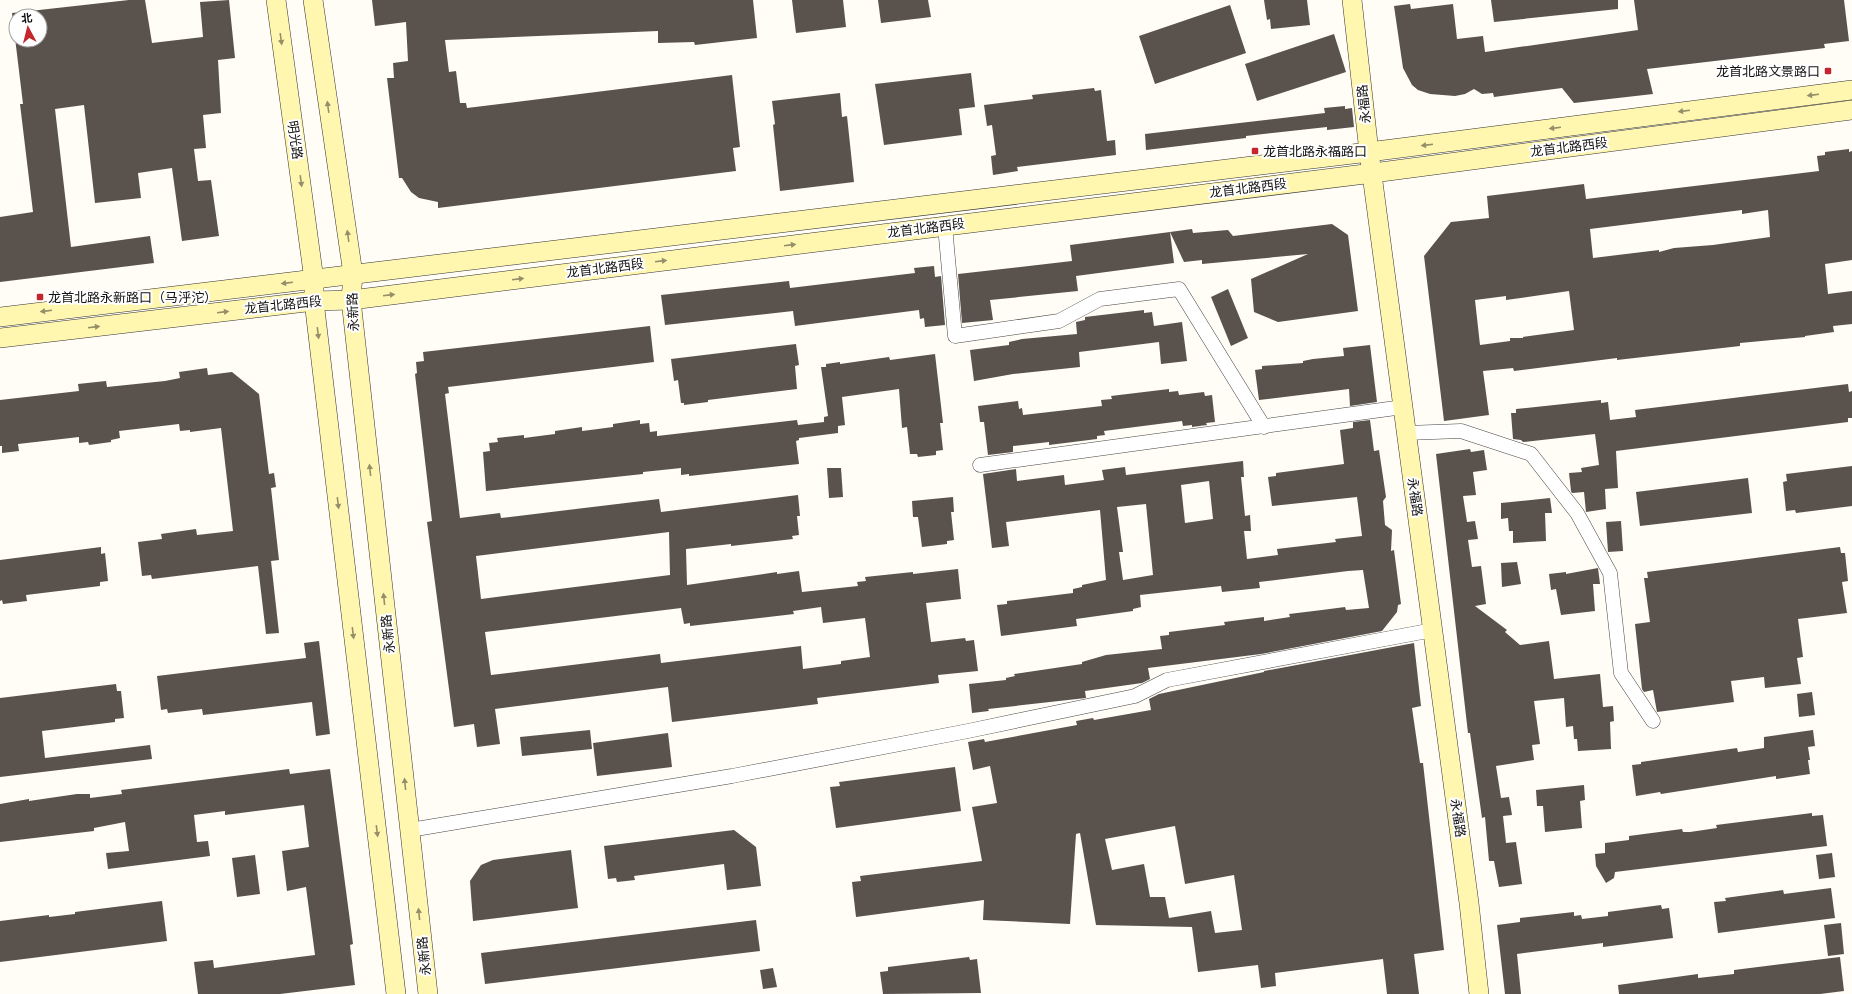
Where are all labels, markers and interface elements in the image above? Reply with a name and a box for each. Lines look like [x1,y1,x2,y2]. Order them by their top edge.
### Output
north arrow [8,8,48,48]
text: 北 [20,10,33,26]
one-way arrow [278,33,284,45]
place label: 龙首北路文景路口 [1716,63,1820,80]
marker: 龙首北路文景路口 [1823,66,1833,76]
street label: 永福路 [1354,84,1374,124]
one-way arrow [1807,92,1819,98]
one-way arrow [325,101,331,113]
one-way arrow [1678,108,1690,115]
street label: 明光路 [284,119,306,161]
one-way arrow [1549,125,1562,131]
street label: 龙首北路西段 [1529,134,1609,160]
one-way arrow [1420,142,1433,148]
place label: 龙首北路永福路口 [1263,143,1367,160]
marker: 龙首北路永福路口 [1250,146,1260,156]
one-way arrow [297,175,304,187]
street label: 龙首北路西段 [1208,175,1288,201]
street label: 龙首北路西段 [886,215,966,241]
one-way arrow [344,230,350,242]
one-way arrow [784,242,796,248]
street label: 龙首北路西段 [565,255,645,281]
one-way arrow [655,258,667,264]
one-way arrow [512,276,524,282]
one-way arrow [281,280,293,286]
place label: 龙首北路永新路口（马泘沱） [48,289,217,306]
marker: 龙首北路永新路口（马泘沱） [35,292,45,302]
street label: 龙首北路西段 [243,292,323,318]
street label: 永新路 [343,292,363,332]
one-way arrow [383,292,395,298]
one-way arrow [40,308,53,315]
one-way arrow [217,309,229,315]
one-way arrow [88,324,100,330]
one-way arrow [315,327,321,339]
one-way arrow [367,464,373,476]
street label: 永福路 [1404,476,1426,518]
one-way arrow [335,497,341,510]
one-way arrow [381,593,387,606]
street label: 永新路 [378,614,398,654]
one-way arrow [350,627,357,639]
one-way arrow [402,778,408,790]
street label: 永福路 [1447,797,1469,839]
one-way arrow [374,825,380,837]
one-way arrow [416,907,423,920]
street label: 永新路 [414,936,434,976]

